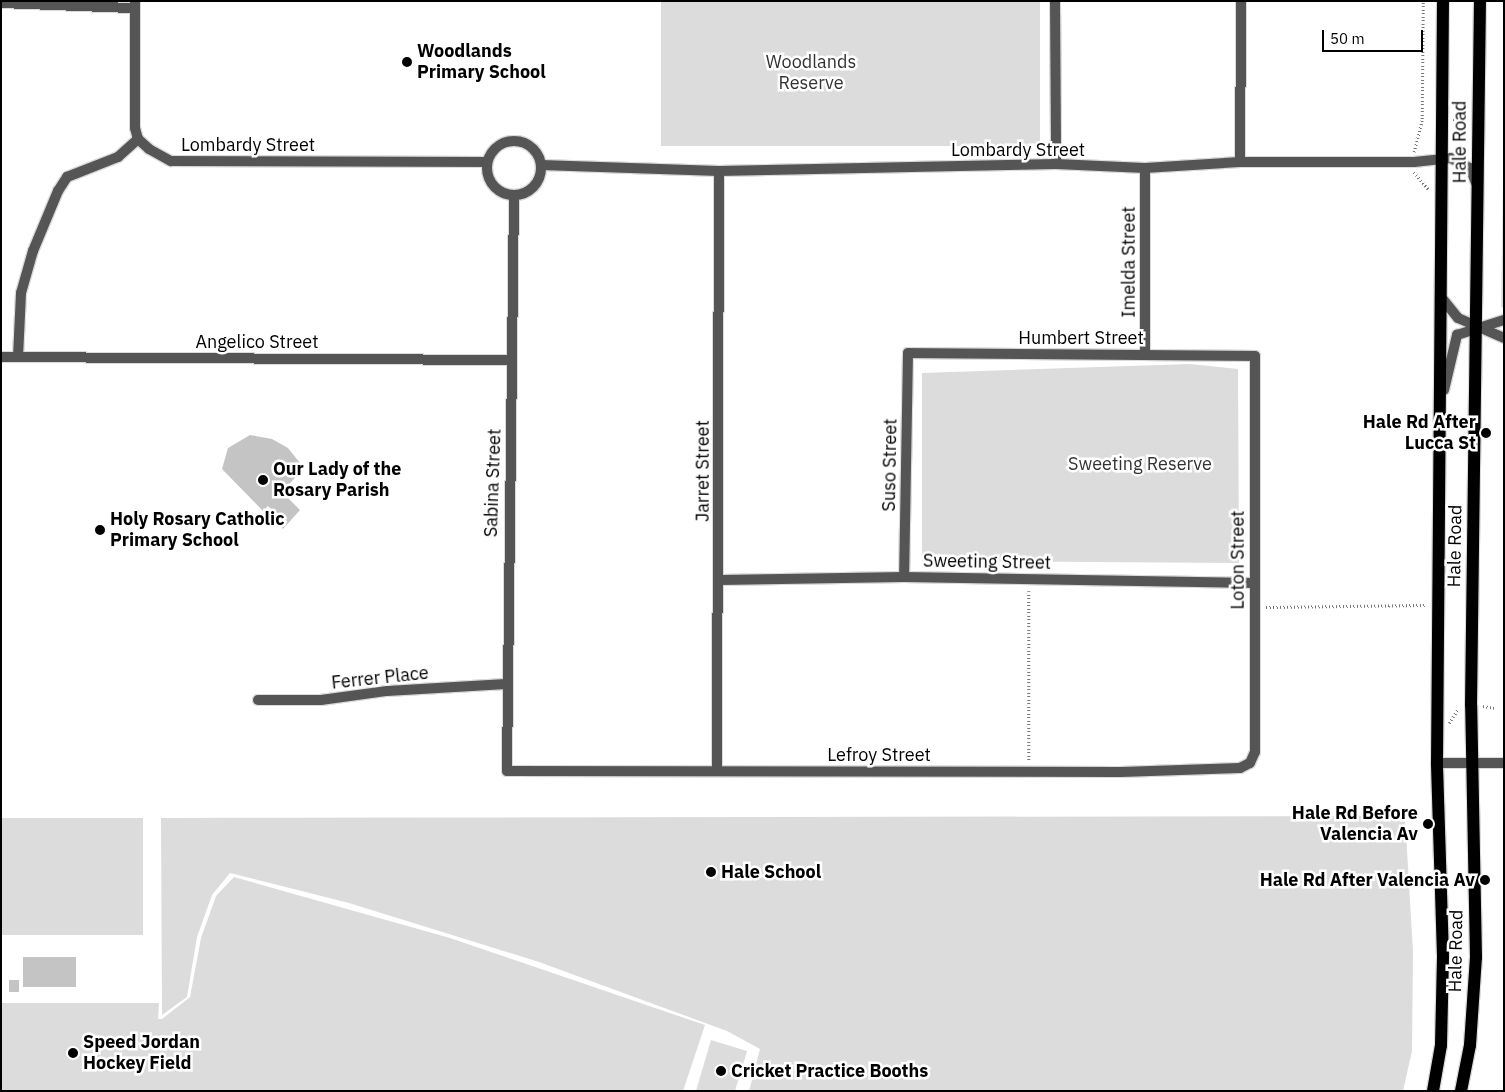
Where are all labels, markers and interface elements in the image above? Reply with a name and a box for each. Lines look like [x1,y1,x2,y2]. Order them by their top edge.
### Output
scale bar [1325,20,1426,52]
text: 50 m [1330,29,1365,48]
place label: Woodlands Primary School [417,41,546,84]
park label: Woodlands Reserve [766,52,856,94]
marker: Woodlands Primary School [401,56,413,68]
street label: Hale Road [1449,101,1471,183]
street label: Lombardy Street [181,134,315,156]
street label: Lombardy Street [951,139,1085,161]
street label: Imelda Street [1118,206,1140,318]
street label: Humbert Street [1018,327,1144,349]
street label: Angelico Street [195,331,319,353]
place label: Hale Rd After Lucca St [1363,412,1476,454]
street label: Suso Street [878,418,902,512]
street label: Jarret Street [692,420,714,522]
marker: Hale Rd After Lucca St [1480,427,1492,439]
street label: Sabina Street [480,428,506,538]
park label: Sweeting Reserve [1068,453,1212,475]
place label: Our Lady of the Rosary Parish [273,459,401,502]
marker: Our Lady of the Rosary Parish [257,474,269,486]
street label: Hale Road [1443,504,1467,588]
place label: Holy Rosary Catholic Primary School [110,509,285,552]
street label: Loton Street [1227,510,1249,610]
marker: Holy Rosary Catholic Primary School [94,524,106,536]
street label: Sweeting Street [923,550,1051,574]
street label: Ferrer Place [330,662,430,694]
street label: Lefroy Street [827,744,931,766]
place label: Hale Rd Before Valencia Av [1292,803,1418,846]
marker: Hale Rd Before Valencia Av [1422,818,1434,830]
place label: Hale School [721,861,821,883]
marker: Hale School [705,866,717,878]
place label: Hale Rd After Valencia Av [1260,869,1475,891]
marker: Hale Rd After Valencia Av [1479,874,1491,886]
street label: Hale Road [1444,909,1468,993]
place label: Speed Jordan Hockey Field [83,1032,200,1074]
marker: Speed Jordan Hockey Field [67,1047,79,1059]
place label: Cricket Practice Booths [731,1060,928,1082]
marker: Cricket Practice Booths [715,1065,727,1077]

